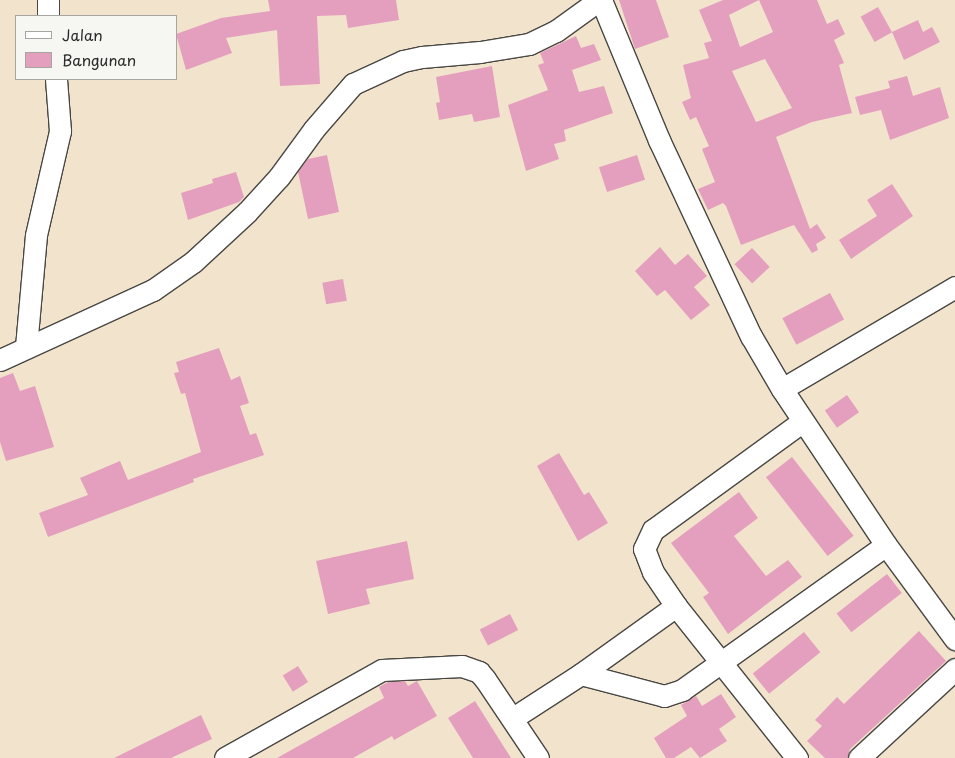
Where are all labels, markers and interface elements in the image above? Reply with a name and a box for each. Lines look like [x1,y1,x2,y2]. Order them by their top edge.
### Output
legend [15,15,178,80]
text: Jalan [62,23,103,46]
text: Bangunan [62,48,136,71]

